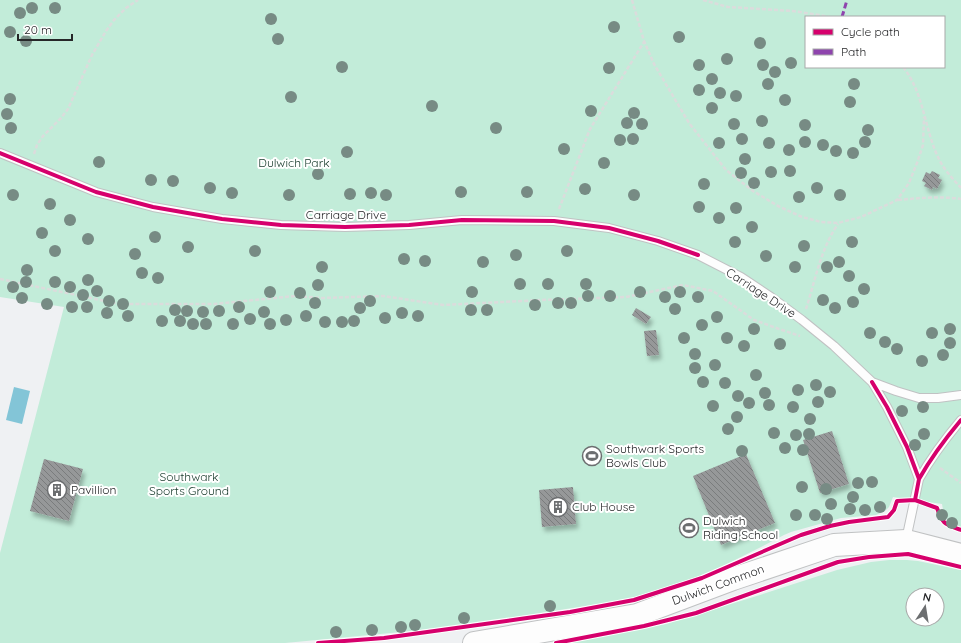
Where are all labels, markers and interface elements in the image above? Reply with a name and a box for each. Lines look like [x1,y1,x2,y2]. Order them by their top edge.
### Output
scale bar [18,16,72,42]
legend [805,16,945,68]
text: 20 m [24,22,52,37]
text: Cycle path [841,24,900,39]
text: Path [841,44,866,59]
park label: Dulwich Park [258,155,330,170]
street label: Carriage Drive [306,207,386,222]
street label: Carriage Drive [723,264,799,321]
place label: Southwark Sports Bowls Club [606,441,705,470]
sports icon: Southwark Sports Bowls Club [581,445,603,467]
park label: Southwark Sports Ground [149,469,229,498]
building icon: Pavillion [46,479,68,501]
place label: Pavillion [71,482,116,497]
building icon: Club House [547,496,569,518]
place label: Club House [572,499,635,514]
place label: Dulwich Riding School [703,513,778,542]
sports icon: Dulwich Riding School [678,517,700,539]
street label: Dulwich Common [670,561,766,608]
north arrow [905,587,945,627]
text: N [922,590,932,605]

